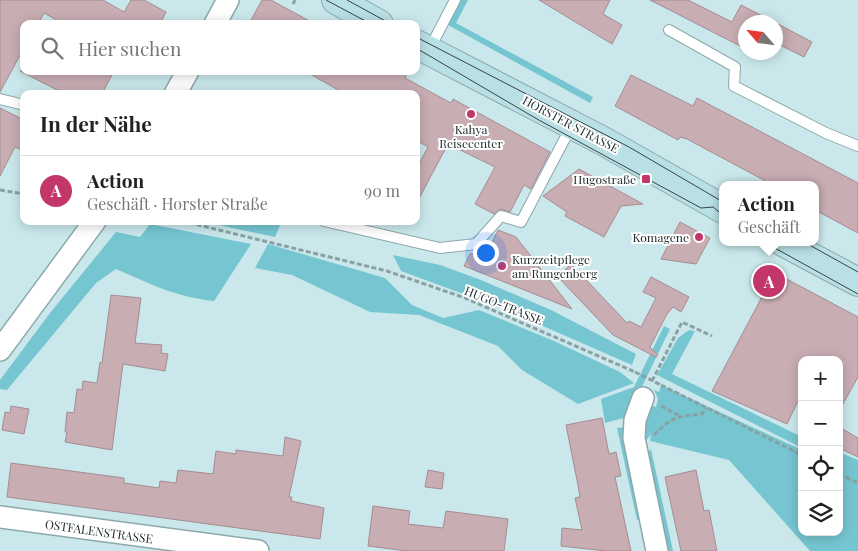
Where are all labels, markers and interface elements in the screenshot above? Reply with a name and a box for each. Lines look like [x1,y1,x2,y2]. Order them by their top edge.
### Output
north arrow [738,15,783,60]
search box [20,20,420,75]
icon: search [38,34,66,62]
text: Hier suchen [78,35,181,61]
street label: HORSTER STRASSE [520,92,622,156]
marker: Kahya Reisecenter [465,108,477,120]
text: In der Nähe [40,109,152,137]
place label: Kahya Reisecenter [439,121,503,151]
text: Action [87,167,144,193]
place label: Hugostraße [573,171,636,187]
marker: Hugostraße [640,173,652,185]
text: A [51,180,61,201]
text: 90 m [364,180,400,201]
popup [719,181,819,246]
text: Action [738,190,795,216]
text: Geschäft · Horster Straße [87,193,268,214]
text: Geschäft [738,216,800,237]
place label: Komagene [632,229,689,245]
marker: Komagene [693,231,705,243]
your location [473,240,499,266]
place label: Kurzzeitpflege am Rungenberg [512,251,598,281]
marker: Kurzzeitpflege am Rungenberg [496,260,508,272]
pin: A [753,262,785,300]
street label: HUGO-TRASSE [462,282,546,328]
map controls [798,356,843,536]
button: + [798,356,843,401]
button: − [798,401,843,446]
button: locate [798,446,843,491]
button: layers [798,491,843,536]
street label: OSTFALENSTRASSE [44,516,154,546]

